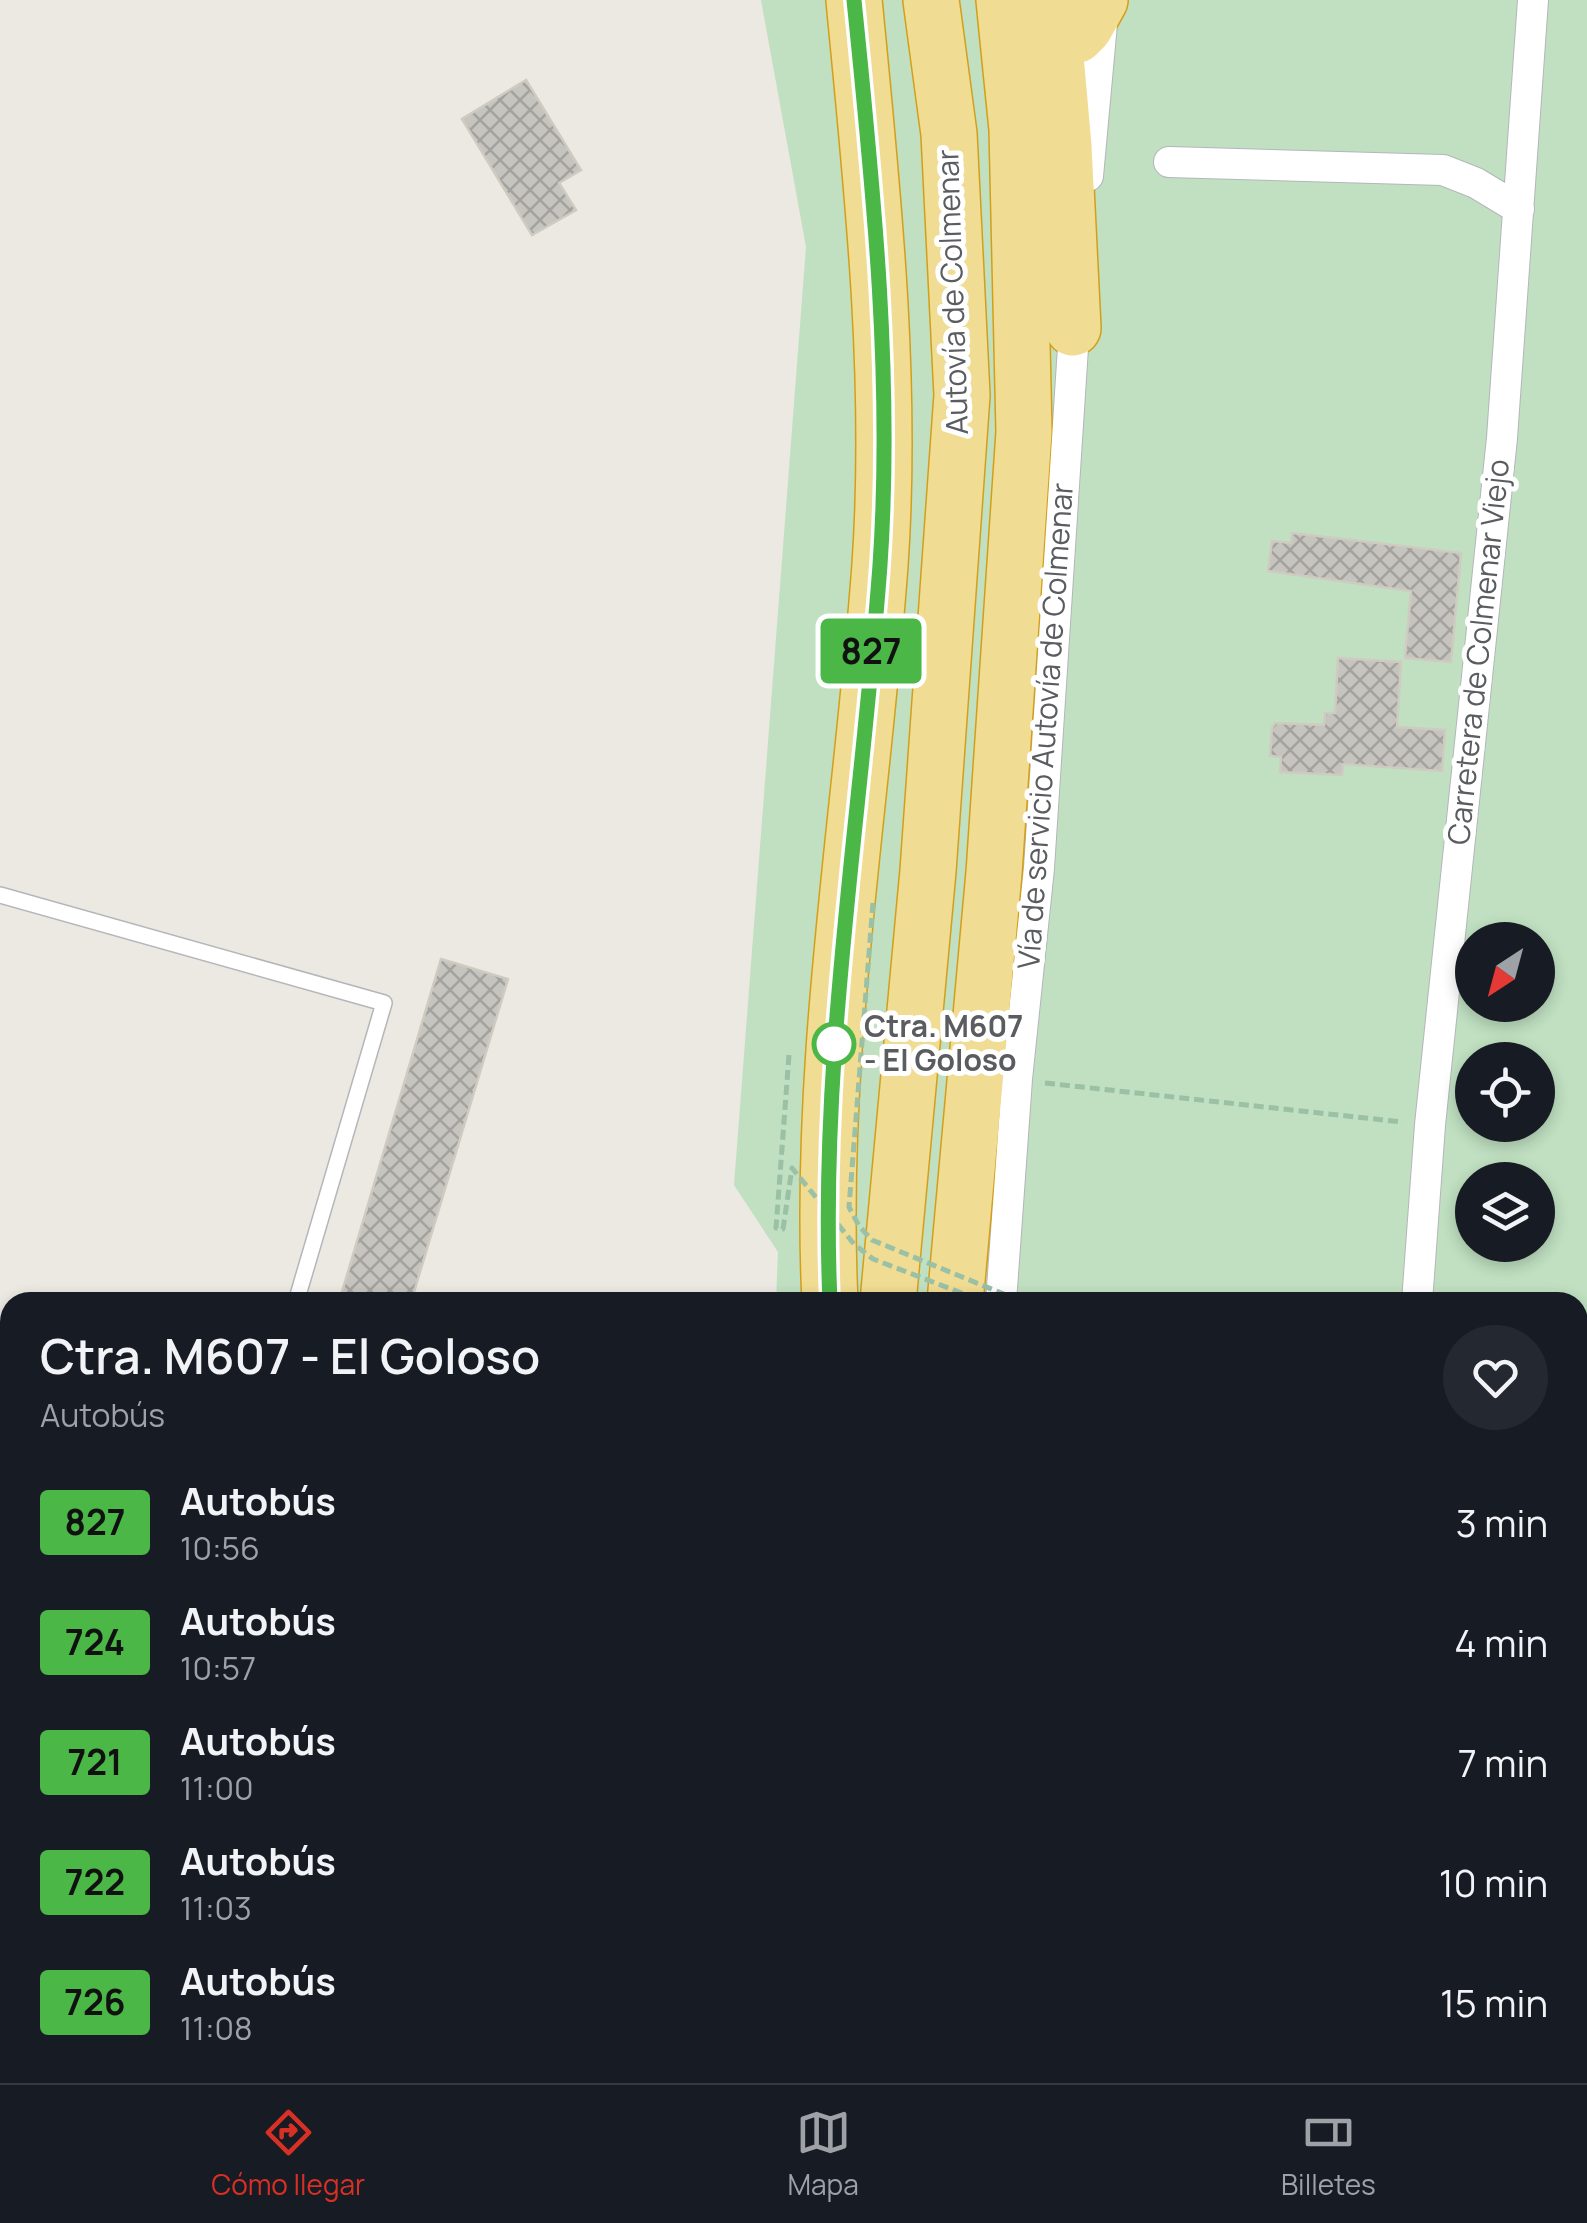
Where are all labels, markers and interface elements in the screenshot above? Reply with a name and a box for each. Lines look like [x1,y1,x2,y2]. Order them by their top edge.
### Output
street label: Autovía de Colmenar [926,148,977,435]
street label: Carretera de Colmenar Viejo [1437,457,1518,847]
street label: Vía de servicio Autovía de Colmenar [1007,481,1082,970]
line badge: 827 [814,618,928,684]
text: 827 [841,627,901,675]
north arrow [1455,922,1555,1022]
map controls [1455,922,1555,1262]
place label: Ctra. M607 - El Goloso [864,1005,1023,1080]
marker: Ctra. M607 - El Goloso [813,1023,855,1065]
button: locate [1455,1042,1555,1142]
button: layers [1455,1162,1555,1262]
text: Ctra. M607 - El Goloso [40,1323,540,1388]
button: heart [1443,1325,1548,1430]
text: Autobús [40,1393,165,1437]
text: Autobús [180,1474,336,1526]
text: 3 min [1456,1496,1548,1548]
text: 827 [65,1498,125,1546]
text: 10:56 [180,1526,260,1570]
text: Autobús [180,1594,336,1646]
text: 4 min [1454,1616,1548,1668]
text: 724 [65,1618,125,1666]
text: 10:57 [180,1646,256,1690]
text: Autobús [180,1714,336,1766]
text: 7 min [1458,1736,1548,1788]
text: 721 [68,1738,122,1786]
text: 11:00 [180,1766,254,1810]
text: Autobús [180,1834,336,1886]
text: 10 min [1439,1856,1548,1908]
text: 722 [65,1858,125,1906]
text: 11:03 [180,1886,252,1930]
text: Autobús [180,1954,336,2006]
text: 15 min [1440,1976,1548,2028]
text: 726 [64,1978,126,2026]
text: 11:08 [180,2006,253,2050]
tab: Cómo llegar [211,2105,365,2203]
tab: Mapa [787,2105,859,2203]
tab: Billetes [1281,2105,1376,2203]

